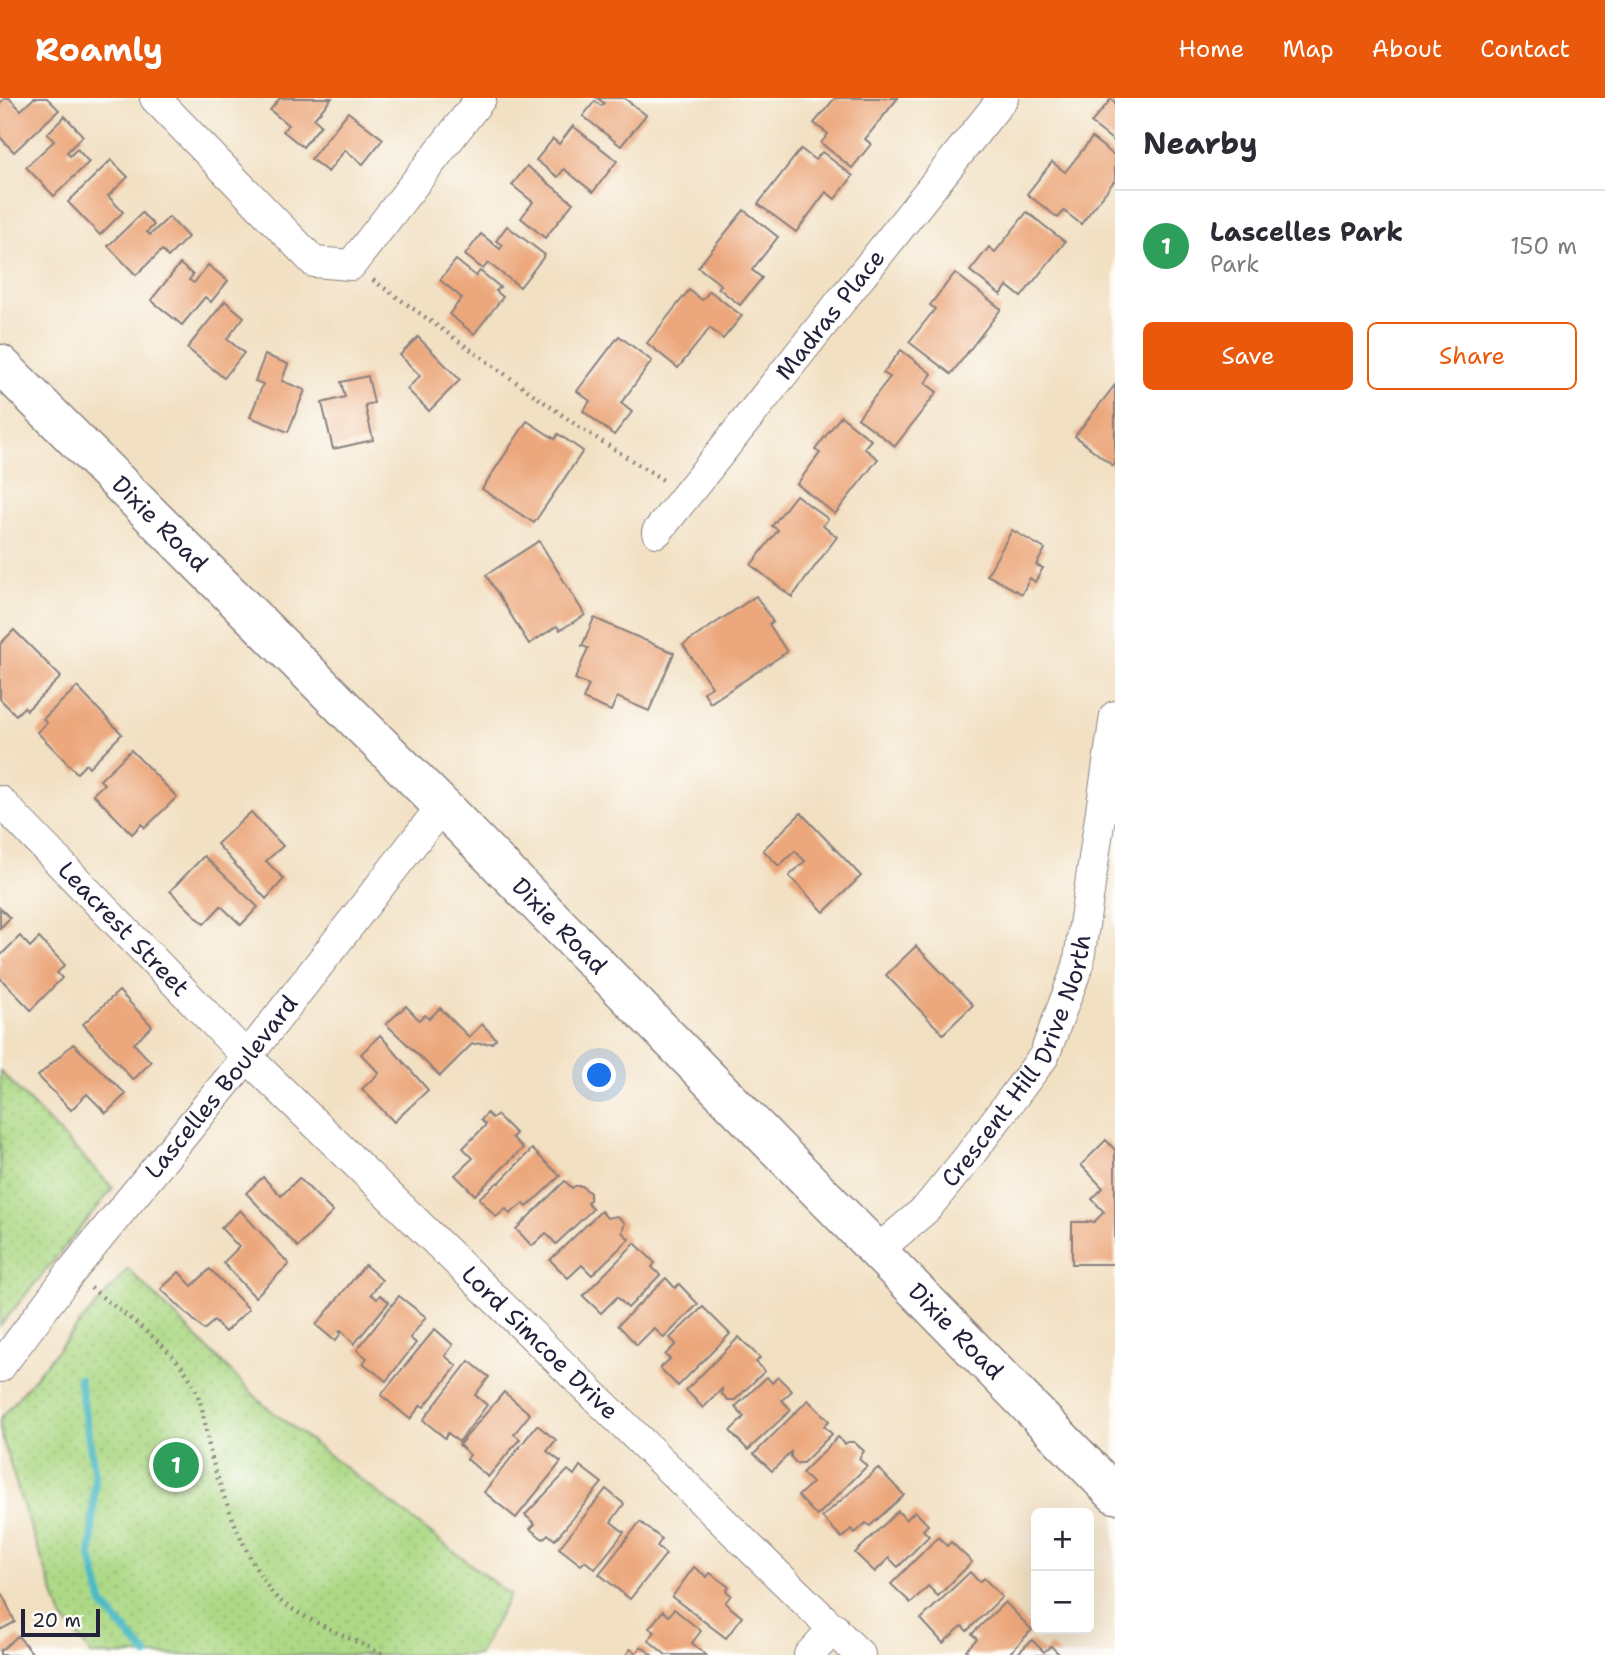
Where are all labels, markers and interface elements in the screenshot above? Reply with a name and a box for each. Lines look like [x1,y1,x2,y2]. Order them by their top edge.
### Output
text: Roamly [35,27,163,72]
text: Home [1178,33,1244,65]
text: Map [1282,33,1334,65]
text: About [1372,33,1442,65]
text: Contact [1480,33,1570,65]
text: Nearby [1143,123,1258,164]
text: Lascelles Park [1210,214,1403,249]
text: 1 [1161,231,1171,261]
text: 150 m [1510,231,1577,261]
street label: Madras Place [768,243,892,387]
text: Park [1210,249,1259,279]
button: Save [1143,322,1353,390]
button: Share [1367,322,1577,390]
street label: Dixie Road [105,469,215,579]
street label: Leacrest Street [51,855,196,1004]
street label: Dixie Road [505,871,614,981]
street label: Crescent Hill Drive North [934,932,1098,1194]
street label: Lascelles Boulevard [138,989,305,1186]
your location [582,1058,616,1092]
street label: Lord Simcoe Drive [454,1259,626,1427]
street label: Dixie Road [901,1276,1011,1387]
pin: 1 [153,1439,199,1491]
map controls [1031,1508,1094,1634]
button: + [1031,1508,1094,1571]
button: − [1031,1571,1094,1634]
scale bar [21,1606,100,1638]
text: 20 m [32,1608,81,1633]

